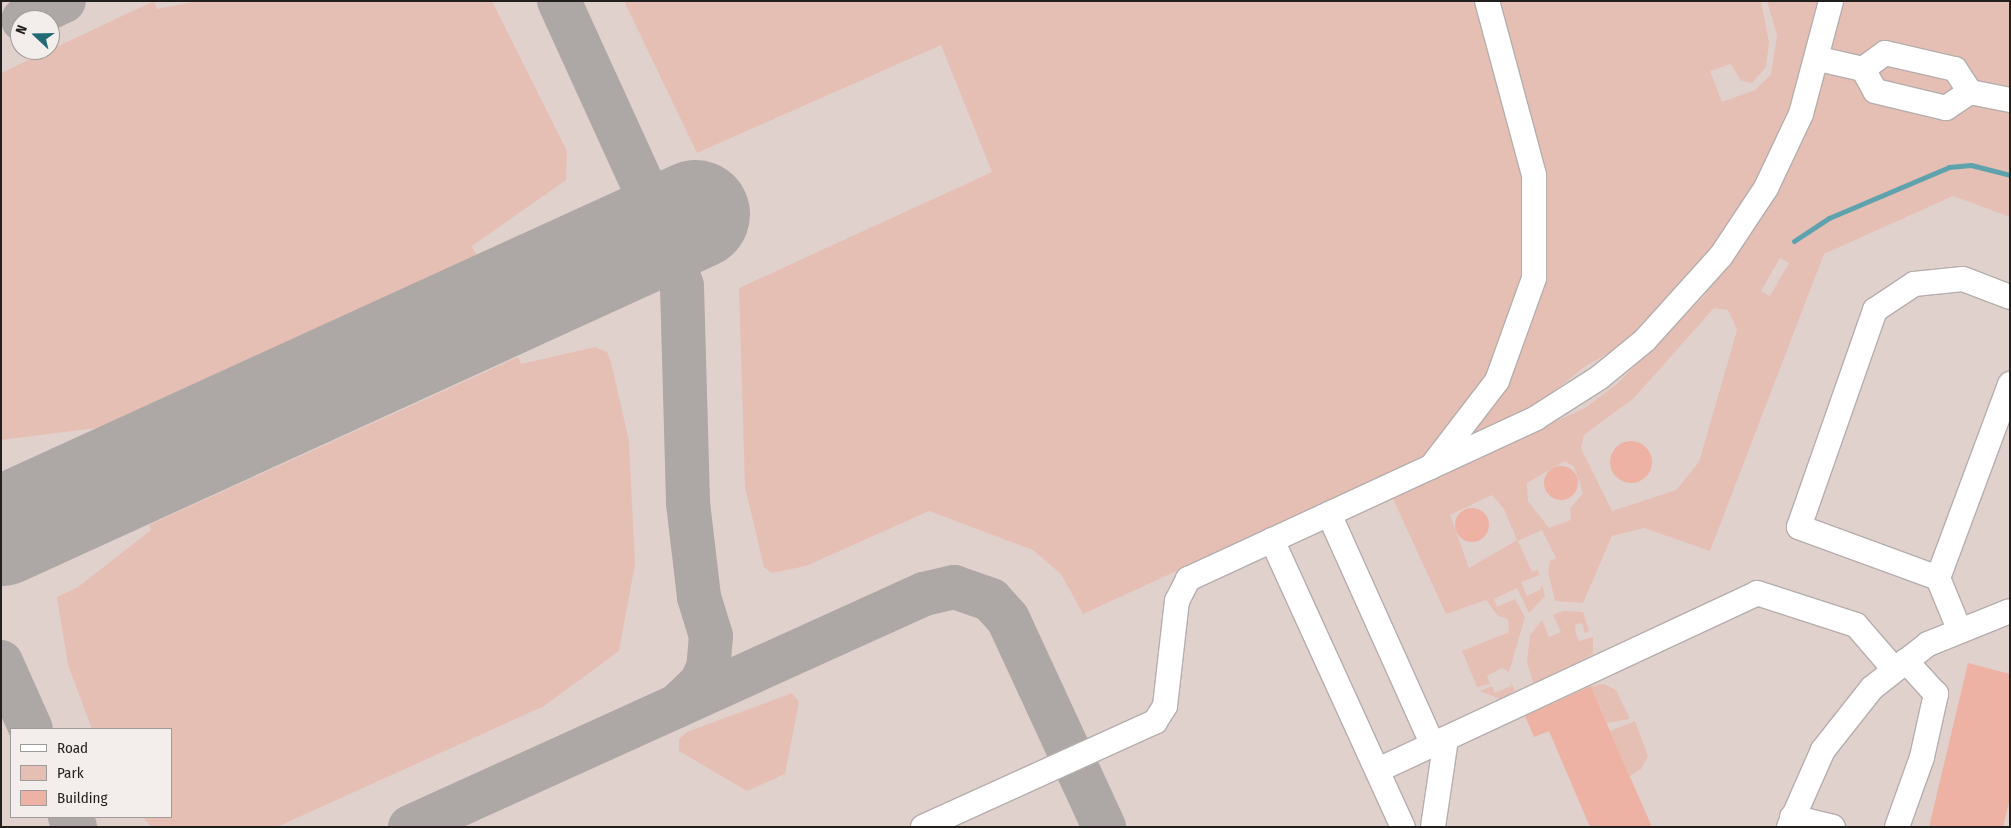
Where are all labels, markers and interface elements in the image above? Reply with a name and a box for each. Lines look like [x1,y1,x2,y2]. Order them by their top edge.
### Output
north arrow [10,10,60,60]
text: N [12,23,31,37]
legend [10,728,172,818]
text: Road [57,739,88,757]
text: Park [57,764,84,782]
text: Building [57,789,108,807]

